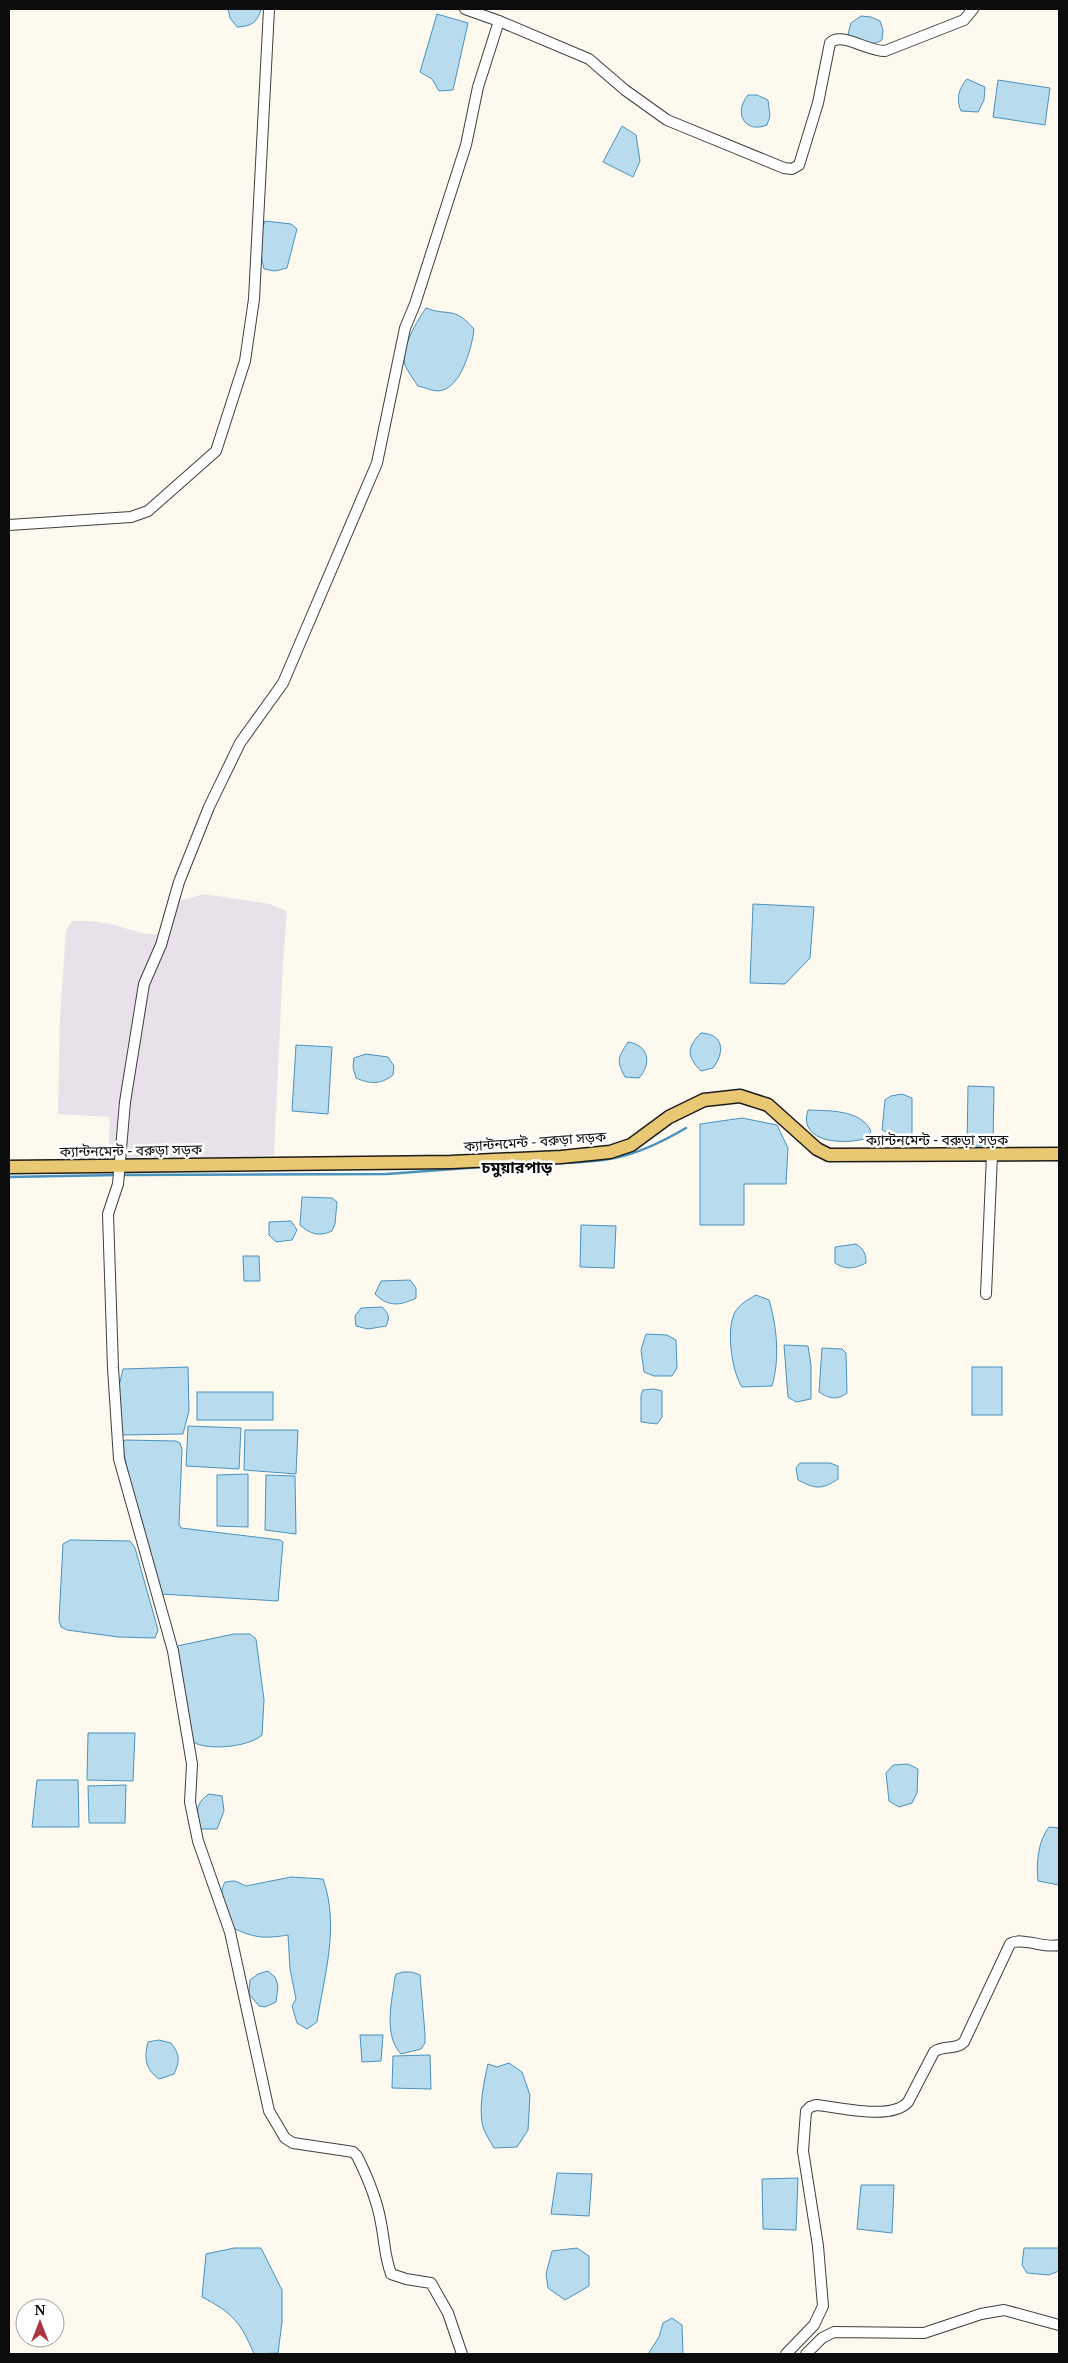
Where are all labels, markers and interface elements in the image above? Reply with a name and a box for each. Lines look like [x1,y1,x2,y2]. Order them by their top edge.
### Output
street label: ক্যান্টনমেন্ট - বরুড়া সড়ক [462,1127,607,1156]
street label: ক্যান্টনমেন্ট - বরুড়া সড়ক [865,1130,1009,1149]
street label: ক্যান্টনমেন্ট - বরুড়া সড়ক [59,1139,203,1161]
district label: চমুয়ারপাড় [481,1156,553,1178]
north arrow [15,2298,65,2348]
text: N [34,2300,46,2319]

